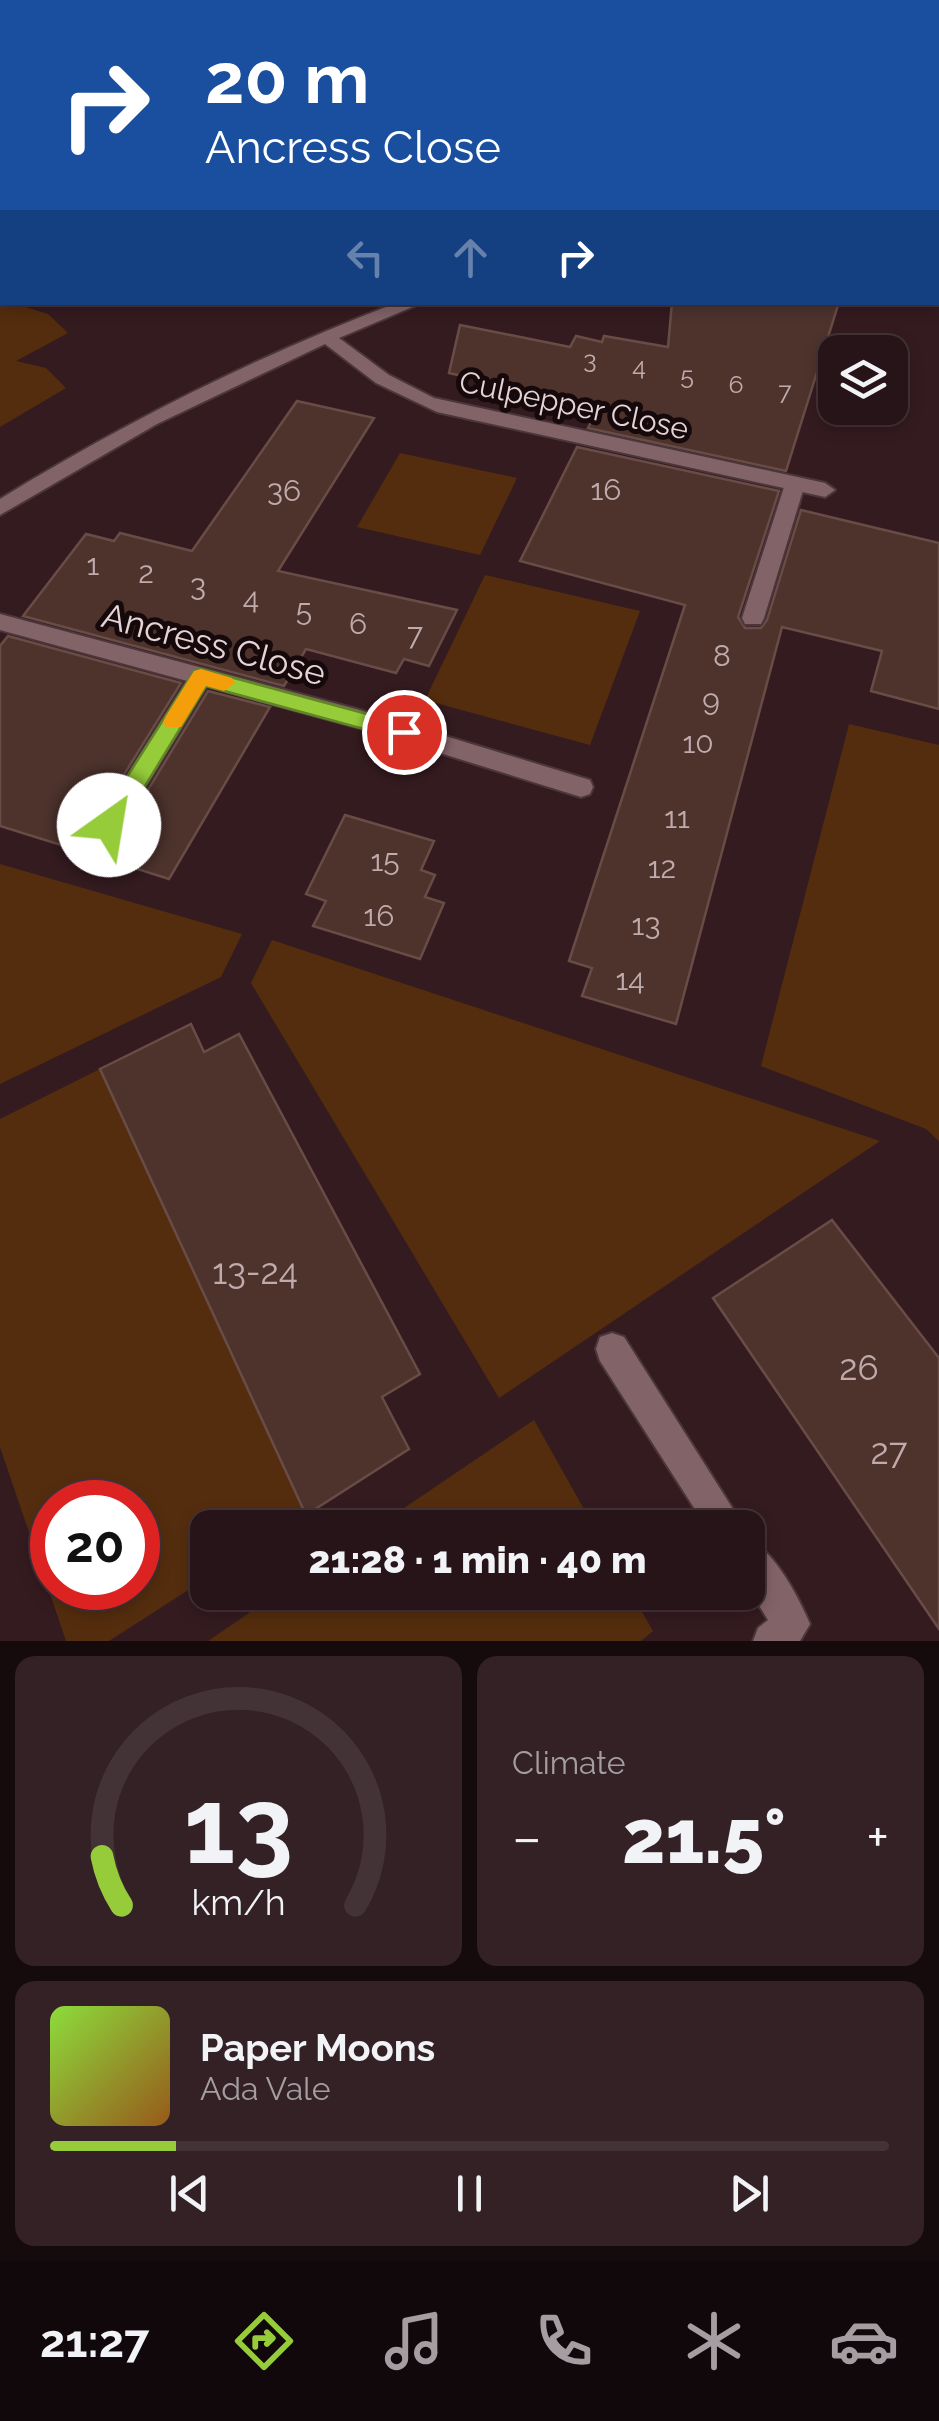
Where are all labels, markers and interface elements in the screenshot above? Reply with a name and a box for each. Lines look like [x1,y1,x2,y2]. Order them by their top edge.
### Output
text: 20 m [205,37,369,119]
icon: right [40,40,170,170]
text: Ancress Close [205,121,501,174]
icon: left [338,230,393,285]
icon: ahead [443,230,498,285]
icon: right [548,230,603,285]
map controls [818,335,908,425]
button: layers [818,335,908,425]
house number: 3 [583,344,597,374]
house number: 4 [632,351,646,381]
house number: 5 [680,360,694,390]
street label: Culpepper Close [456,364,692,446]
house number: 6 [728,369,744,399]
house number: 7 [778,376,792,406]
house number: 16 [591,472,621,507]
house number: 36 [267,473,301,508]
house number: 1 [87,547,100,582]
house number: 2 [138,555,154,590]
house number: 3 [190,568,206,603]
house number: 4 [243,581,259,616]
house number: 5 [296,593,312,628]
street label: Ancress Close [98,594,330,694]
house number: 6 [349,606,367,641]
house number: 7 [407,617,423,652]
house number: 8 [713,638,731,673]
house number: 9 [702,682,720,717]
pin [362,690,447,775]
icon: arrive [377,705,432,760]
house number: 10 [682,725,714,760]
position arrow [57,773,161,877]
house number: 11 [664,800,690,835]
house number: 15 [370,843,400,878]
house number: 12 [648,850,676,885]
house number: 16 [364,898,394,933]
house number: 13 [632,907,660,942]
house number: 14 [615,962,645,997]
house number: 13-24 [212,1251,298,1292]
house number: 26 [839,1347,879,1388]
house number: 27 [871,1431,908,1472]
speed limit sign: 20 [30,1480,160,1610]
text: 21:28 · 1 min · 40 m [308,1537,647,1582]
text: Climate [512,1744,626,1781]
text: 13 [184,1765,293,1887]
text: 21.5° [622,1792,786,1881]
text: − [512,1805,542,1870]
text: + [866,1805,889,1870]
text: km/h [191,1881,286,1923]
text: Paper Moons [200,2025,435,2070]
text: Ada Vale [200,2070,331,2107]
icon: previous [162,2166,217,2221]
icon: pause [442,2166,497,2221]
icon: next [722,2166,777,2221]
icon: directions [229,2306,299,2376]
icon: music [379,2306,449,2376]
icon: phone [529,2306,599,2376]
icon: climate [679,2306,749,2376]
icon: car [829,2306,899,2376]
text: 21:27 [40,2315,149,2368]

